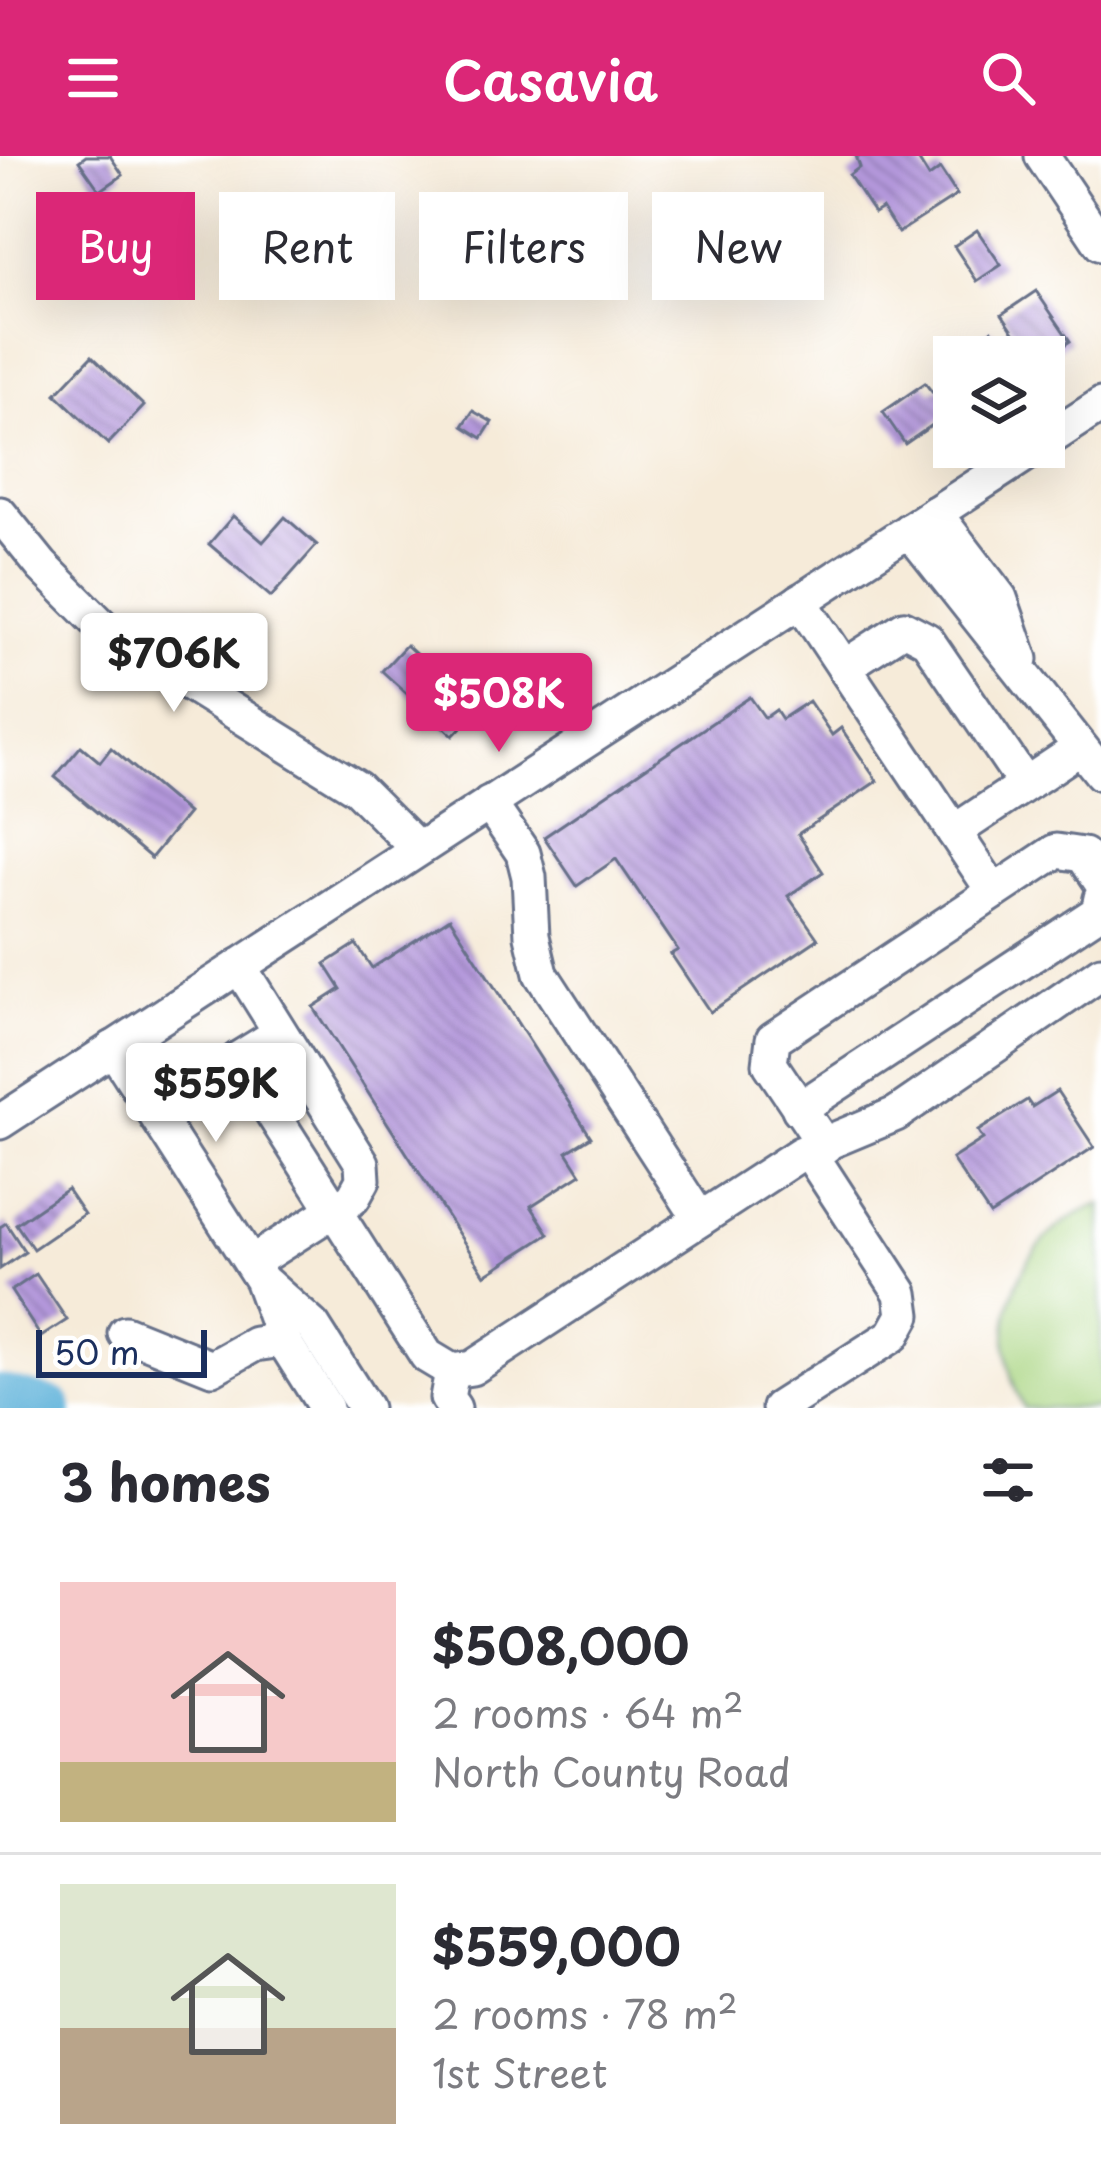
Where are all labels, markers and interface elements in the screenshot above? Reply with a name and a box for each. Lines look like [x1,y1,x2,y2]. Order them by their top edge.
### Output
text: Casavia [443,38,658,119]
icon: menu [60,45,126,111]
icon: search [975,45,1041,111]
chip: Buy [36,192,195,300]
chip: Rent [219,192,395,300]
chip: Filters [419,192,628,300]
chip: New [652,192,824,300]
map controls [933,336,1065,468]
button: layers [933,336,1065,468]
pin: $706K [90,613,258,715]
text: $706K [108,622,240,681]
pin: $508K [415,653,583,755]
text: $508K [433,662,565,721]
pin: $559K [132,1043,300,1145]
text: $559K [153,1052,279,1111]
scale bar [36,1324,207,1377]
text: 50 m [54,1326,140,1376]
text: 3 homes [60,1442,271,1519]
icon: filters [975,1447,1041,1513]
text: $508,000 [432,1605,689,1682]
icon: home [156,1630,300,1774]
text: 2 rooms · 64 m² [432,1682,744,1741]
text: North County Road [432,1741,791,1800]
text: $559,000 [432,1906,681,1983]
icon: home [156,1932,300,2076]
text: 2 rooms · 78 m² [432,1983,738,2042]
text: 1st Street [432,2042,607,2101]

